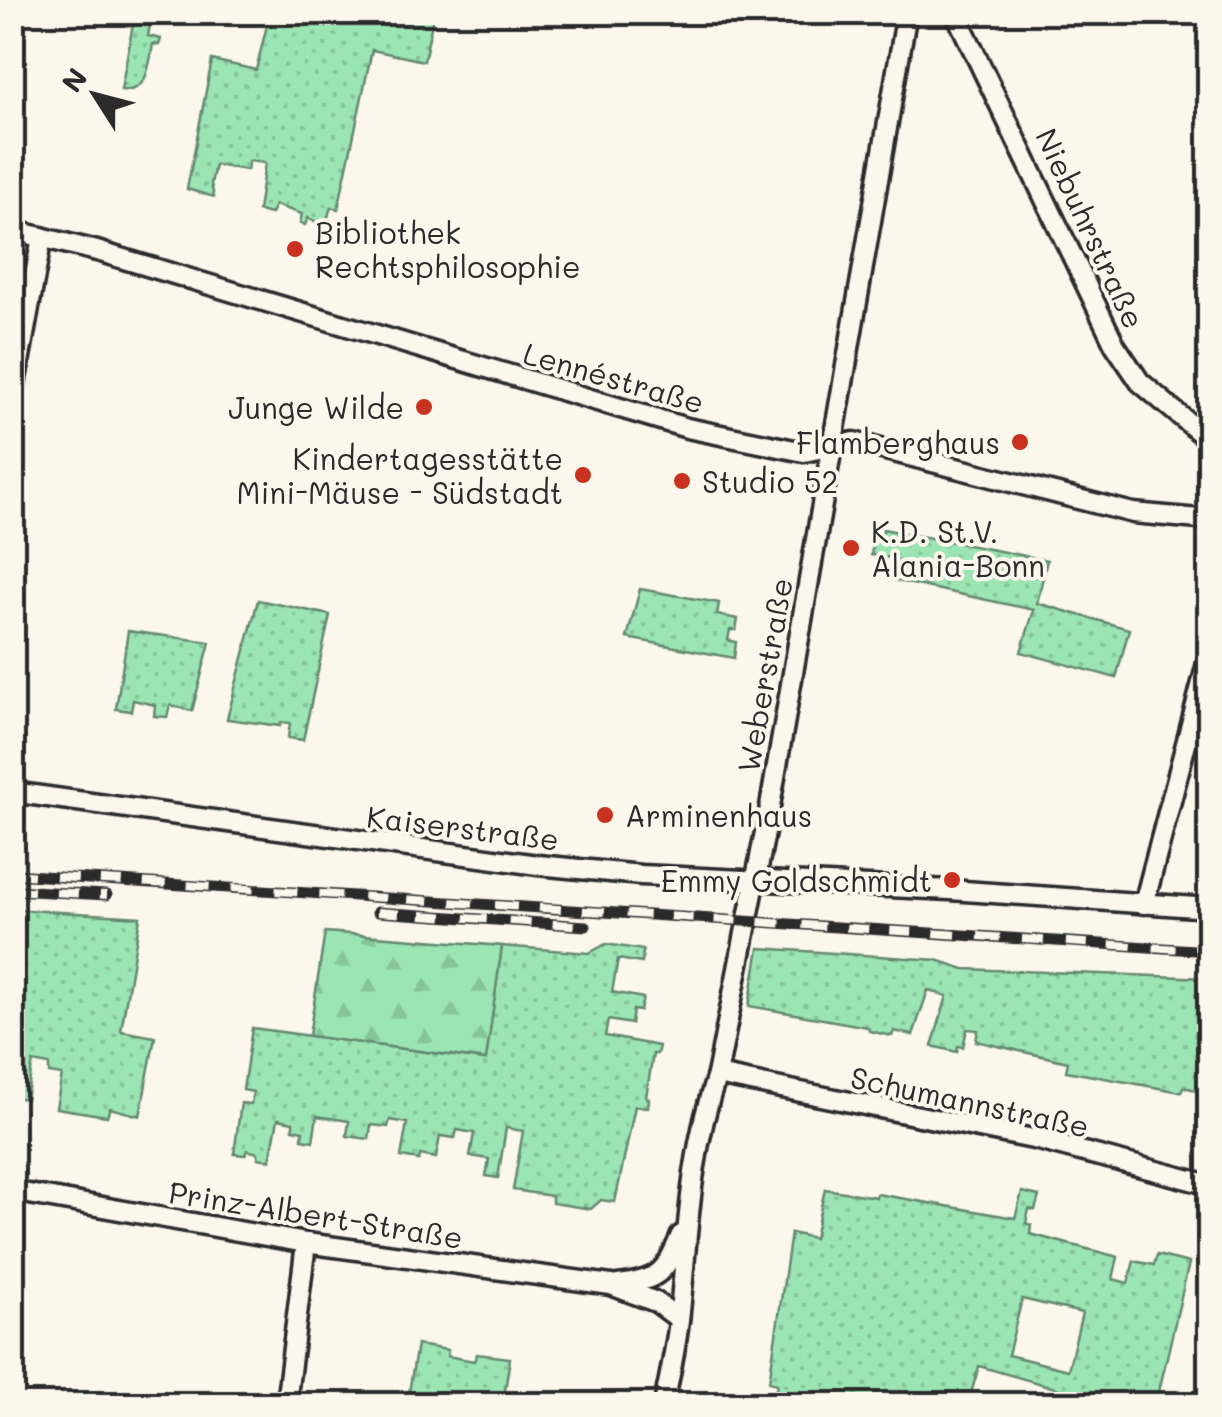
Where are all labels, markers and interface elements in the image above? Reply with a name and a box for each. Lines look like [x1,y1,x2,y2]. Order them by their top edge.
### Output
north arrow [45,45,145,145]
text: N [53,61,95,99]
street label: Niebuhrstraße [1027,121,1155,335]
place label: Bibliothek Rechtsphilosophie [315,212,581,286]
marker: Bibliothek Rechtsphilosophie [284,238,306,260]
street label: Lennéstraße [519,332,709,422]
place label: Junge Wilde [228,387,404,427]
marker: Junge Wilde [413,396,435,418]
place label: Flamberghaus [796,422,1000,462]
marker: Flamberghaus [1009,431,1031,453]
place label: Kindertagesstätte Mini-Mäuse - Südstadt [236,438,563,512]
place label: Studio 52 [702,461,838,501]
marker: Kindertagesstätte Mini-Mäuse - Südstadt [572,464,594,486]
marker: Studio 52 [671,470,693,492]
place label: K.D. St.V. Alania-Bonn [871,511,1045,585]
marker: K.D. St.V. Alania-Bonn [840,537,862,559]
street label: Weberstraße [727,575,801,775]
street label: Kaiserstraße [365,795,561,859]
place label: Arminenhaus [625,795,812,835]
marker: Arminenhaus [594,804,616,826]
place label: Emmy Goldschmidt [661,860,932,900]
marker: Emmy Goldschmidt [941,869,963,891]
street label: Schumannstraße [847,1056,1093,1146]
street label: Prinz-Albert-Straße [166,1171,466,1257]

